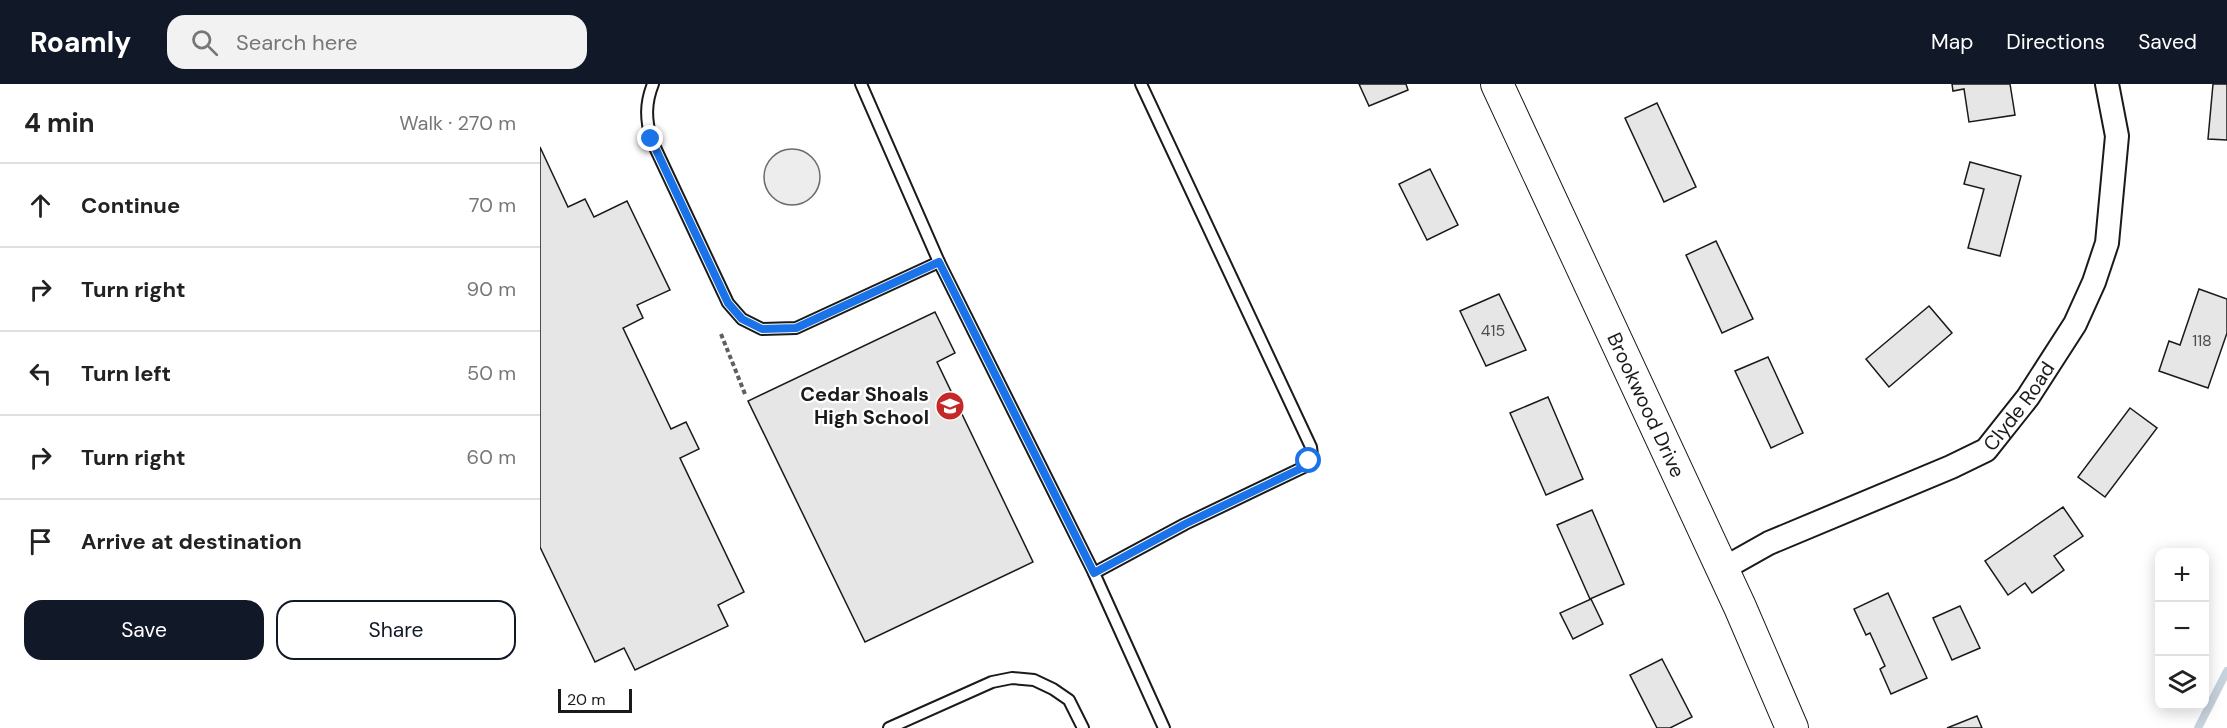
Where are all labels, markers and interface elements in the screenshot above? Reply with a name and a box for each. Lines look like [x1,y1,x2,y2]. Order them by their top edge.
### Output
search box [167,15,587,69]
text: Roamly [30,24,131,61]
icon: search [188,26,221,59]
text: Search here [236,28,357,57]
text: Map [1931,28,1973,56]
text: Directions [2006,28,2105,56]
text: Saved [2138,28,2197,56]
text: 4 min [24,106,95,140]
text: Walk · 270 m [399,110,516,136]
route end [637,125,663,151]
icon: ahead [24,189,57,222]
text: Continue [81,191,180,220]
text: 70 m [469,192,516,218]
icon: right [24,273,57,306]
text: Turn right [81,275,186,304]
text: 90 m [467,276,516,302]
house number: 415 [1481,320,1505,341]
street label: Brookwood Drive [1601,328,1691,482]
house number: 118 [2192,330,2212,351]
icon: left [24,357,57,390]
street label: Clyde Road [1977,357,2060,456]
text: Turn left [81,359,171,388]
text: 50 m [467,360,516,386]
place label: Cedar Shoals High School [800,381,929,430]
school or university icon: Cedar Shoals High School [934,390,966,422]
icon: right [24,441,57,474]
text: Turn right [81,443,186,472]
text: 60 m [467,444,516,470]
route start [1295,447,1321,473]
icon: arrive [24,525,57,558]
text: Arrive at destination [81,527,302,556]
map controls [2155,548,2209,710]
button: + [2155,548,2209,602]
button: Save [24,600,264,660]
button: Share [276,600,516,660]
button: − [2155,602,2209,656]
button: layers [2155,656,2209,710]
scale bar [558,686,632,714]
text: 20 m [567,689,606,710]

